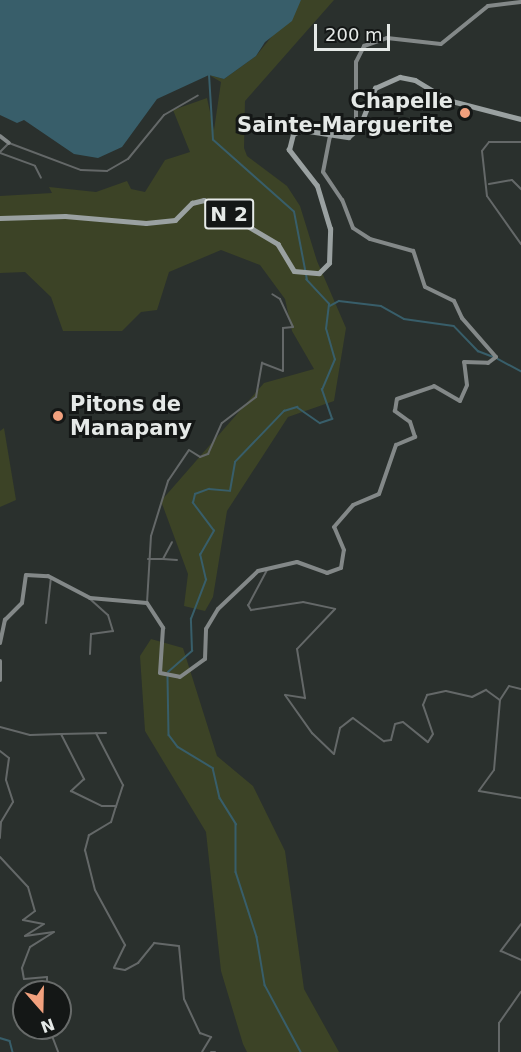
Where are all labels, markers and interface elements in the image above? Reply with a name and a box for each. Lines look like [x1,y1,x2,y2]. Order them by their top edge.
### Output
scale bar [317,12,394,50]
text: 200 m [325,24,383,45]
place label: Chapelle Sainte-Marguerite [237,88,453,138]
marker: Chapelle Sainte-Marguerite [458,106,472,120]
road number: N 2 [204,197,254,231]
place label: Pitons de Manapany [70,391,192,441]
marker: Pitons de Manapany [51,409,65,423]
north arrow [12,980,72,1040]
text: N [38,1014,57,1037]

